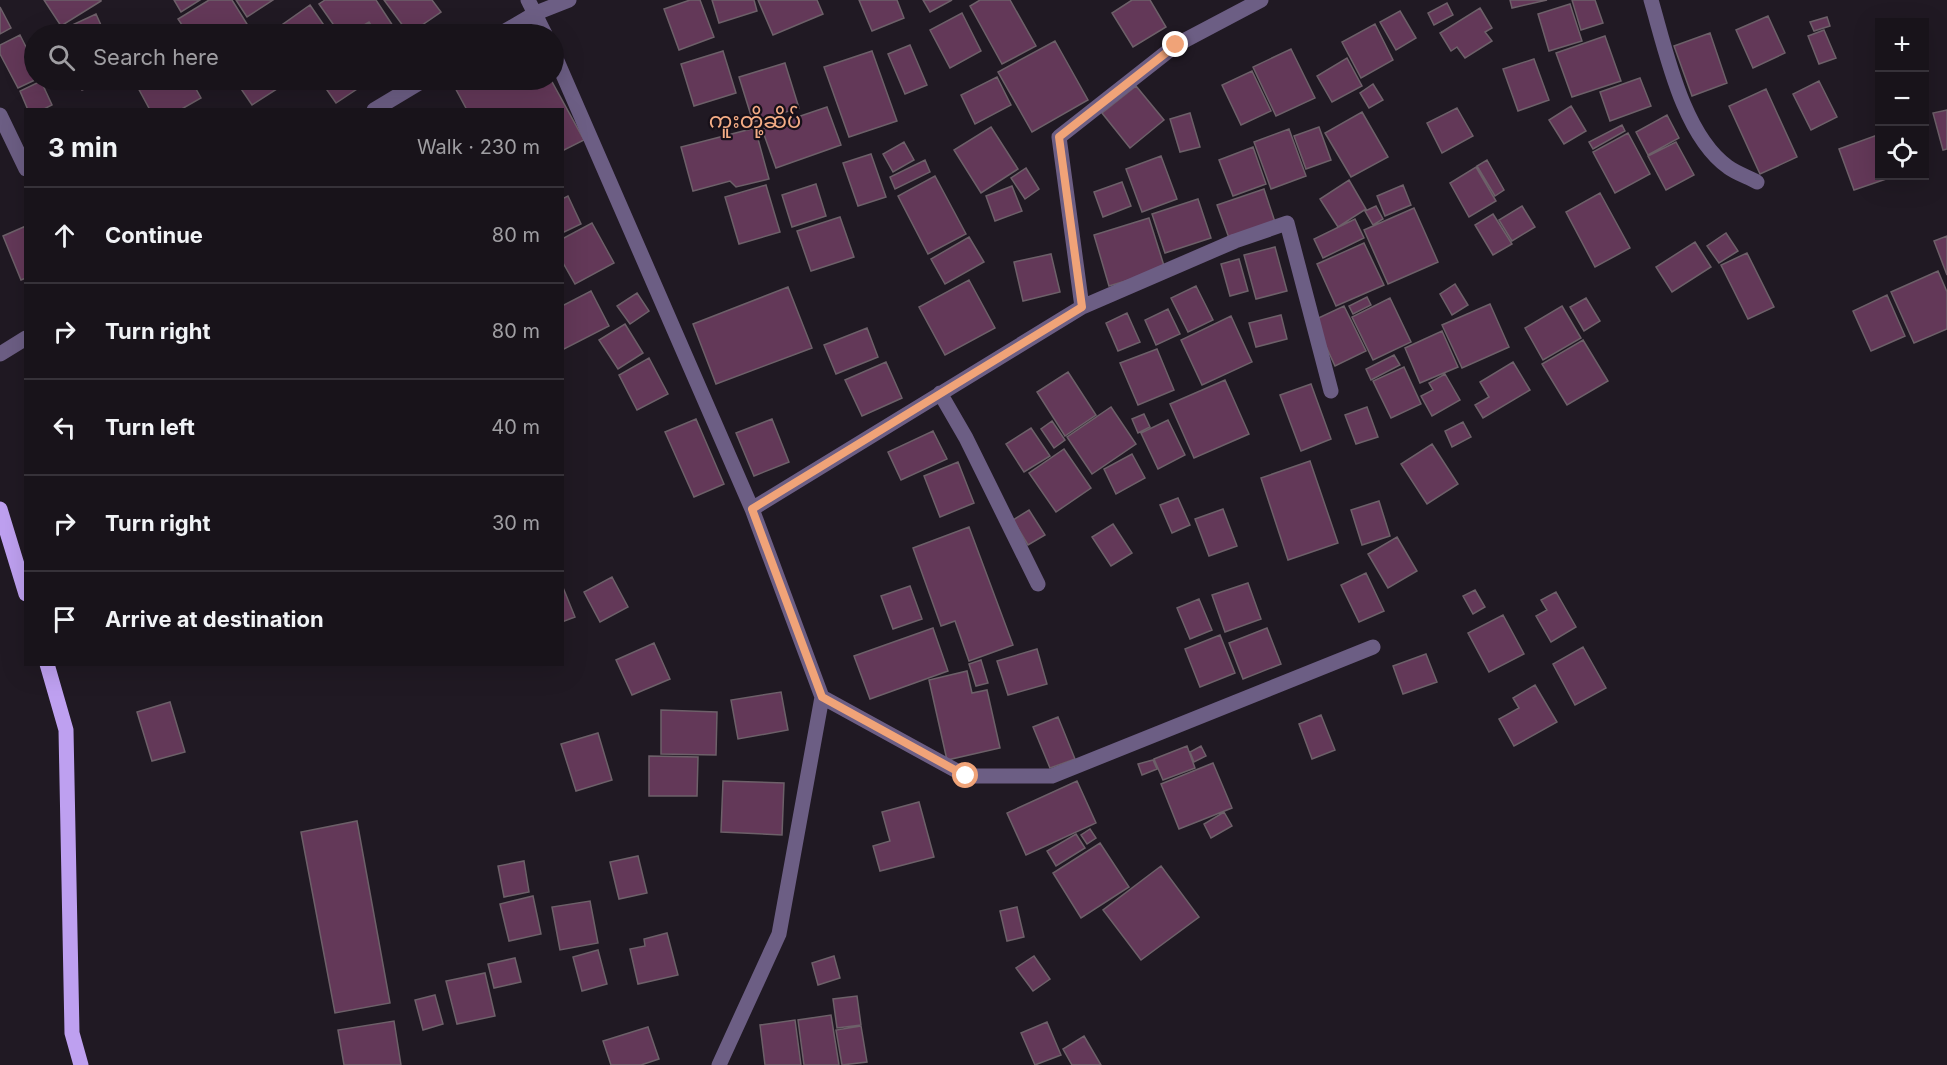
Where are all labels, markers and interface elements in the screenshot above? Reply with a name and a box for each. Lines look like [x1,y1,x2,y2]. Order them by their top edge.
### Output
map controls [1875,18,1929,180]
button: + [1875,18,1929,72]
search box [24,24,564,90]
route end [1162,31,1188,57]
icon: search [45,41,78,74]
text: Search here [93,44,219,70]
button: − [1875,72,1929,126]
district label: ကူးတို့ဆိပ် [709,105,801,138]
button: locate [1875,126,1929,180]
text: 3 min [48,132,118,163]
text: Walk · 230 m [417,135,540,159]
icon: ahead [48,219,81,252]
text: Continue [105,222,203,248]
text: 80 m [492,223,540,247]
icon: right [48,315,81,348]
text: Turn right [105,318,211,344]
text: 80 m [492,319,540,343]
icon: left [48,411,81,444]
text: Turn left [105,414,195,440]
text: 40 m [491,415,540,439]
icon: right [48,507,81,540]
text: Turn right [105,510,211,536]
text: 30 m [492,511,540,535]
icon: arrive [48,603,81,636]
text: Arrive at destination [105,606,324,632]
route start [952,762,978,788]

